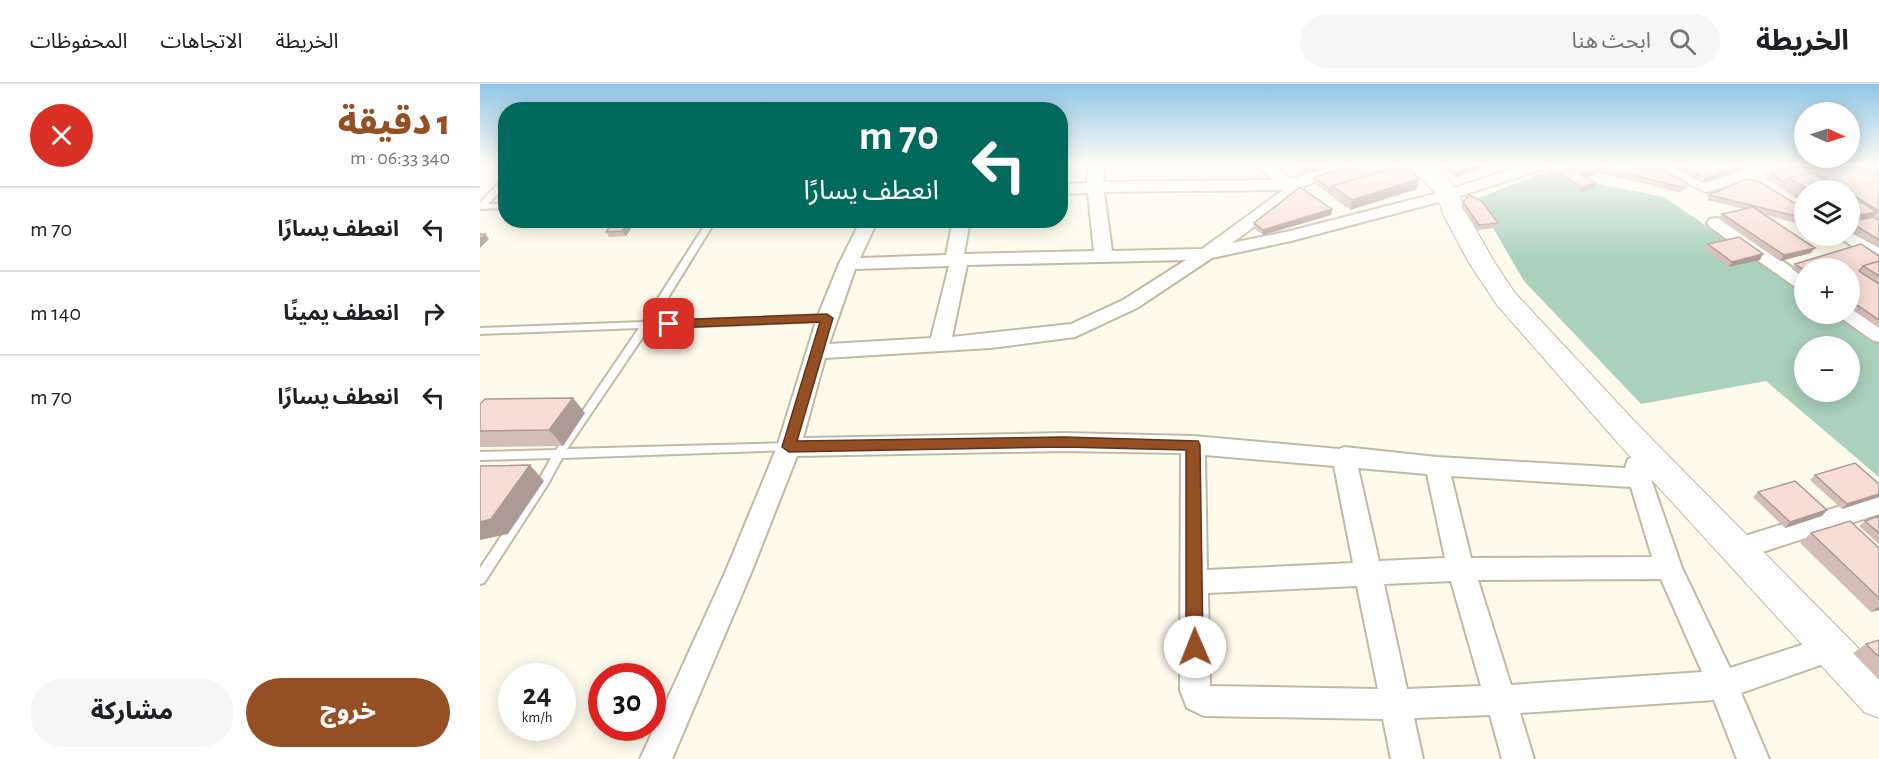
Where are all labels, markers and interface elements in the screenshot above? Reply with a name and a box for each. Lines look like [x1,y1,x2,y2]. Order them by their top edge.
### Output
search box [1300,14,1720,68]
icon: search [1666,25,1699,58]
text: الخريطة [1756,28,1849,56]
text: ابحث هنا [1572,30,1651,52]
text: المحفوظات [30,31,127,52]
text: الاتجاهات [160,31,242,52]
text: الخريطة [275,31,338,52]
north arrow [1794,102,1860,168]
map controls [1794,102,1860,402]
button: close [30,104,93,167]
text: 1 دقيقة [338,105,450,141]
text: 70 m [859,115,939,157]
icon: left [960,126,1038,204]
text: 340 m · 06:33 [350,148,450,168]
text: انعطف يسارًا [803,177,939,204]
button: layers [1794,180,1860,246]
icon: left [417,213,450,246]
text: 70 m [30,218,72,240]
text: انعطف يسارًا [277,218,399,240]
button: + [1794,258,1860,324]
icon: right [417,297,450,330]
pin [643,298,694,349]
text: 140 m [30,302,81,324]
text: انعطف يمينًا [283,302,399,324]
icon: arrive [652,307,685,340]
button: − [1794,336,1860,402]
icon: left [417,381,450,414]
text: 70 m [30,386,72,408]
text: انعطف يسارًا [277,386,399,408]
position arrow [1163,615,1227,679]
speed limit sign: 30 [588,663,666,741]
button: مشاركة [30,678,234,747]
button: خروج [246,678,450,747]
text: 24 [522,680,552,710]
text: km/h [522,710,552,725]

